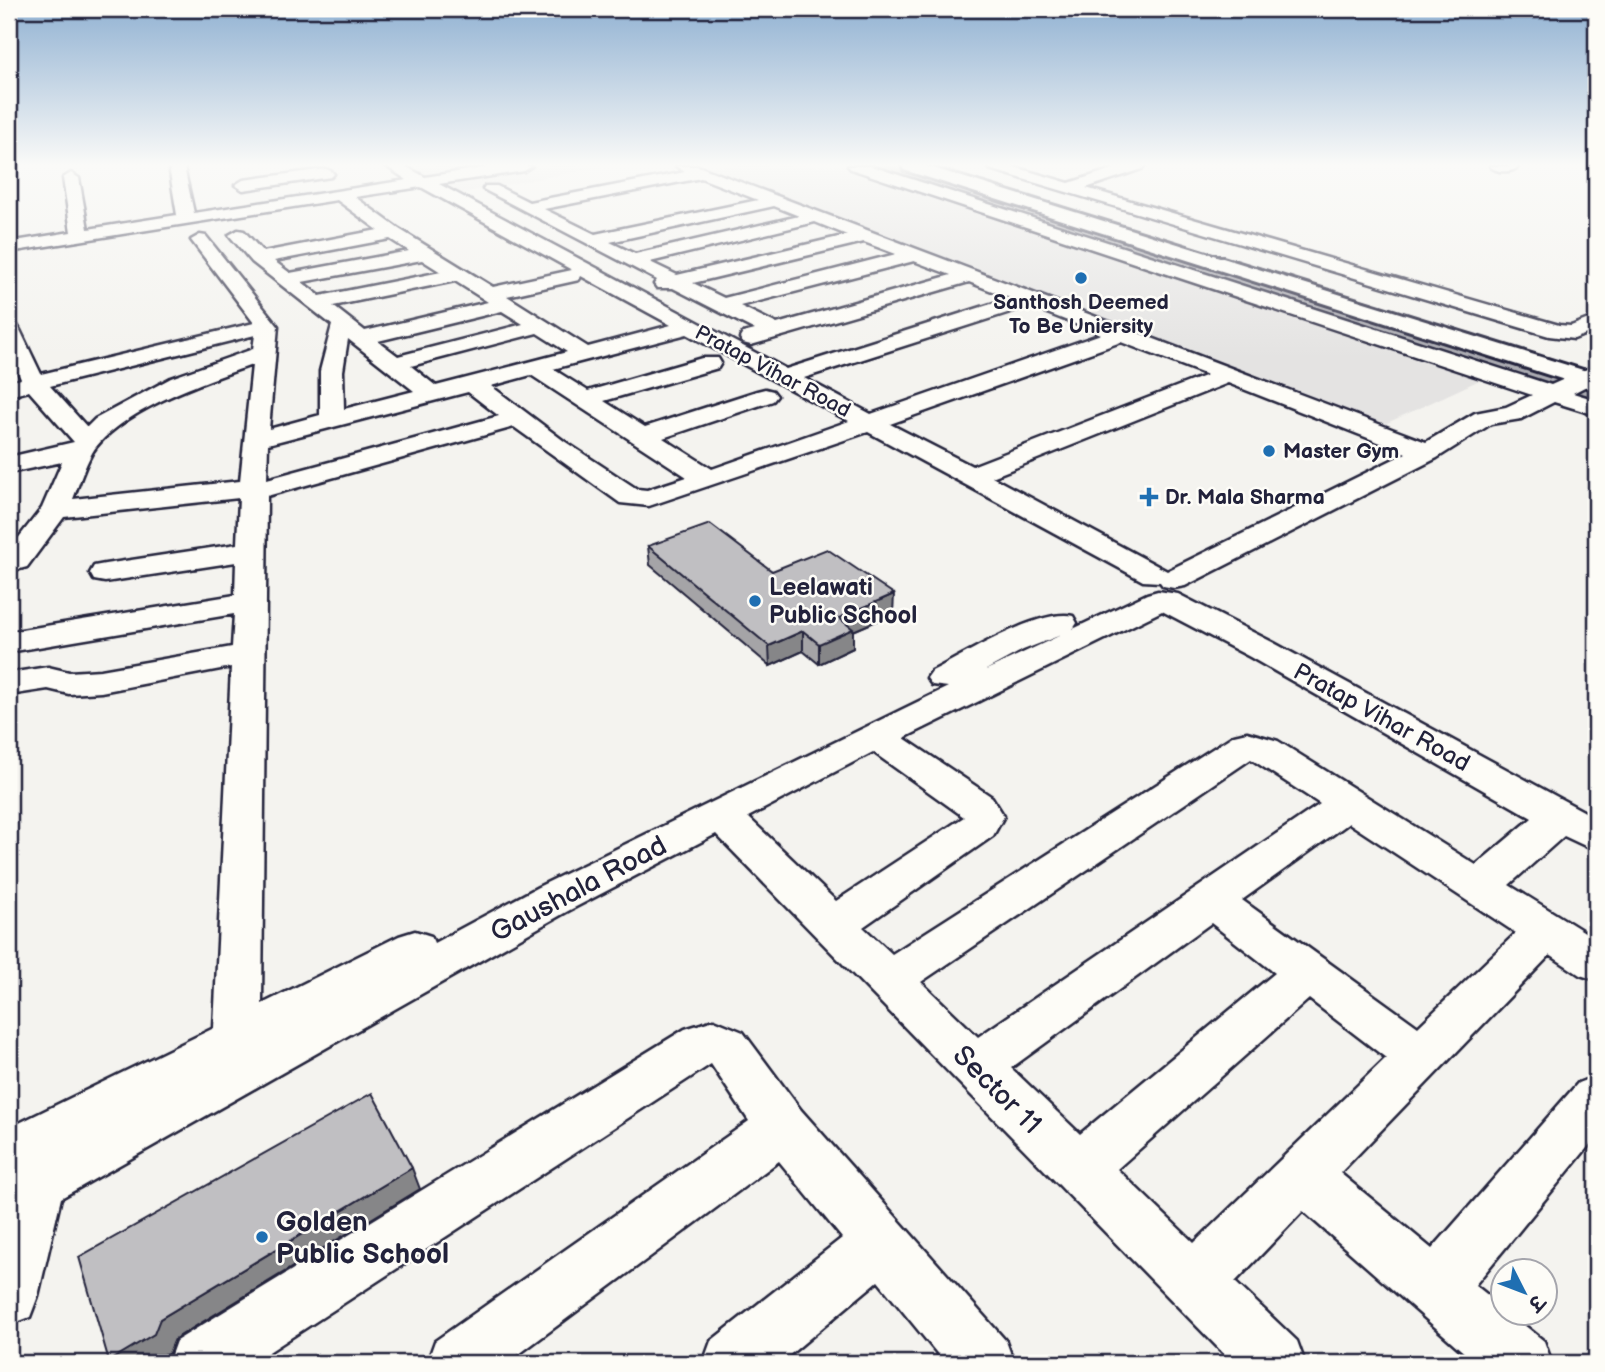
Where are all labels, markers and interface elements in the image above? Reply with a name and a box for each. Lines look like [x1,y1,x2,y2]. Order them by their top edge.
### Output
marker: Santhosh Deemed To Be Uniersity [1073,270,1089,286]
place label: Santhosh Deemed To Be Uniersity [993,290,1169,339]
street label: Pratap Vihar Road [691,320,855,423]
place label: Master Gym [1283,439,1399,464]
marker: Master Gym [1261,443,1277,459]
place label: Dr. Mala Sharma [1165,485,1325,510]
marker: Dr. Mala Sharma [1139,487,1159,507]
place label: Leelawati Public School [769,573,917,630]
marker: Leelawati Public School [747,593,763,609]
street label: Pratap Vihar Road [1288,657,1475,778]
street label: Gaushala Road [485,829,672,950]
street label: Sector 11 [946,1039,1048,1141]
place label: Golden Public School [276,1206,449,1271]
marker: Golden Public School [254,1229,270,1245]
north arrow [1490,1256,1560,1326]
text: उ [1521,1288,1550,1317]

